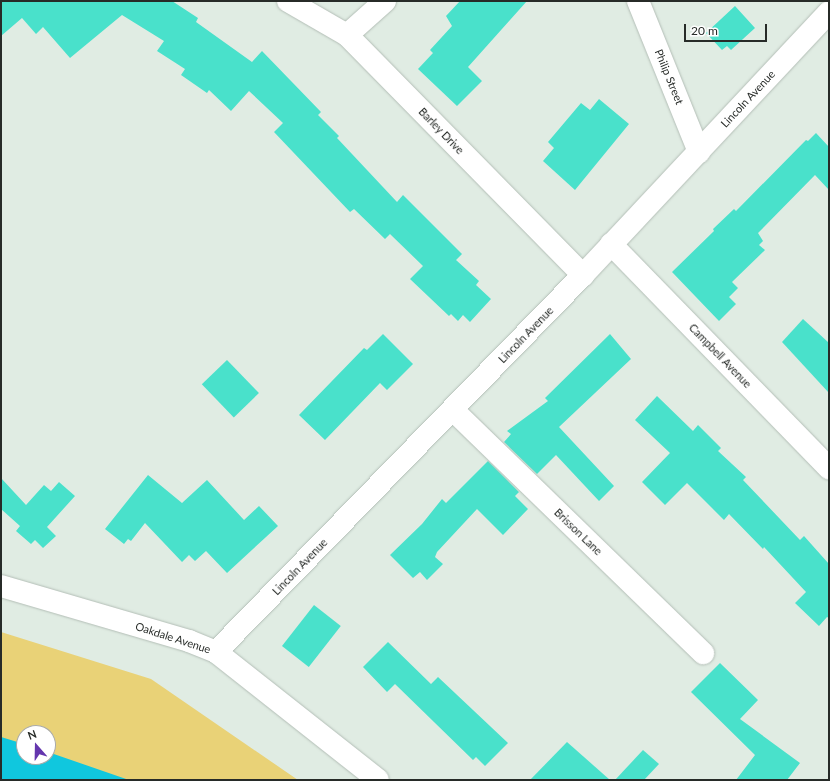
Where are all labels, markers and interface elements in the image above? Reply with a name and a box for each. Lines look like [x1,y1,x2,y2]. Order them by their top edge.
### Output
scale bar [686,16,769,42]
text: 20 m [691,23,718,38]
street label: Philip Street [652,47,686,107]
street label: Lincoln Avenue [718,68,778,130]
street label: Barley Drive [416,105,466,157]
street label: Lincoln Avenue [496,304,556,366]
street label: Campbell Avenue [686,321,754,391]
street label: Brisson Lane [551,506,605,558]
street label: Lincoln Avenue [270,536,330,598]
street label: Oakdale Avenue [134,620,212,656]
north arrow [16,725,56,765]
text: N [26,727,38,742]

